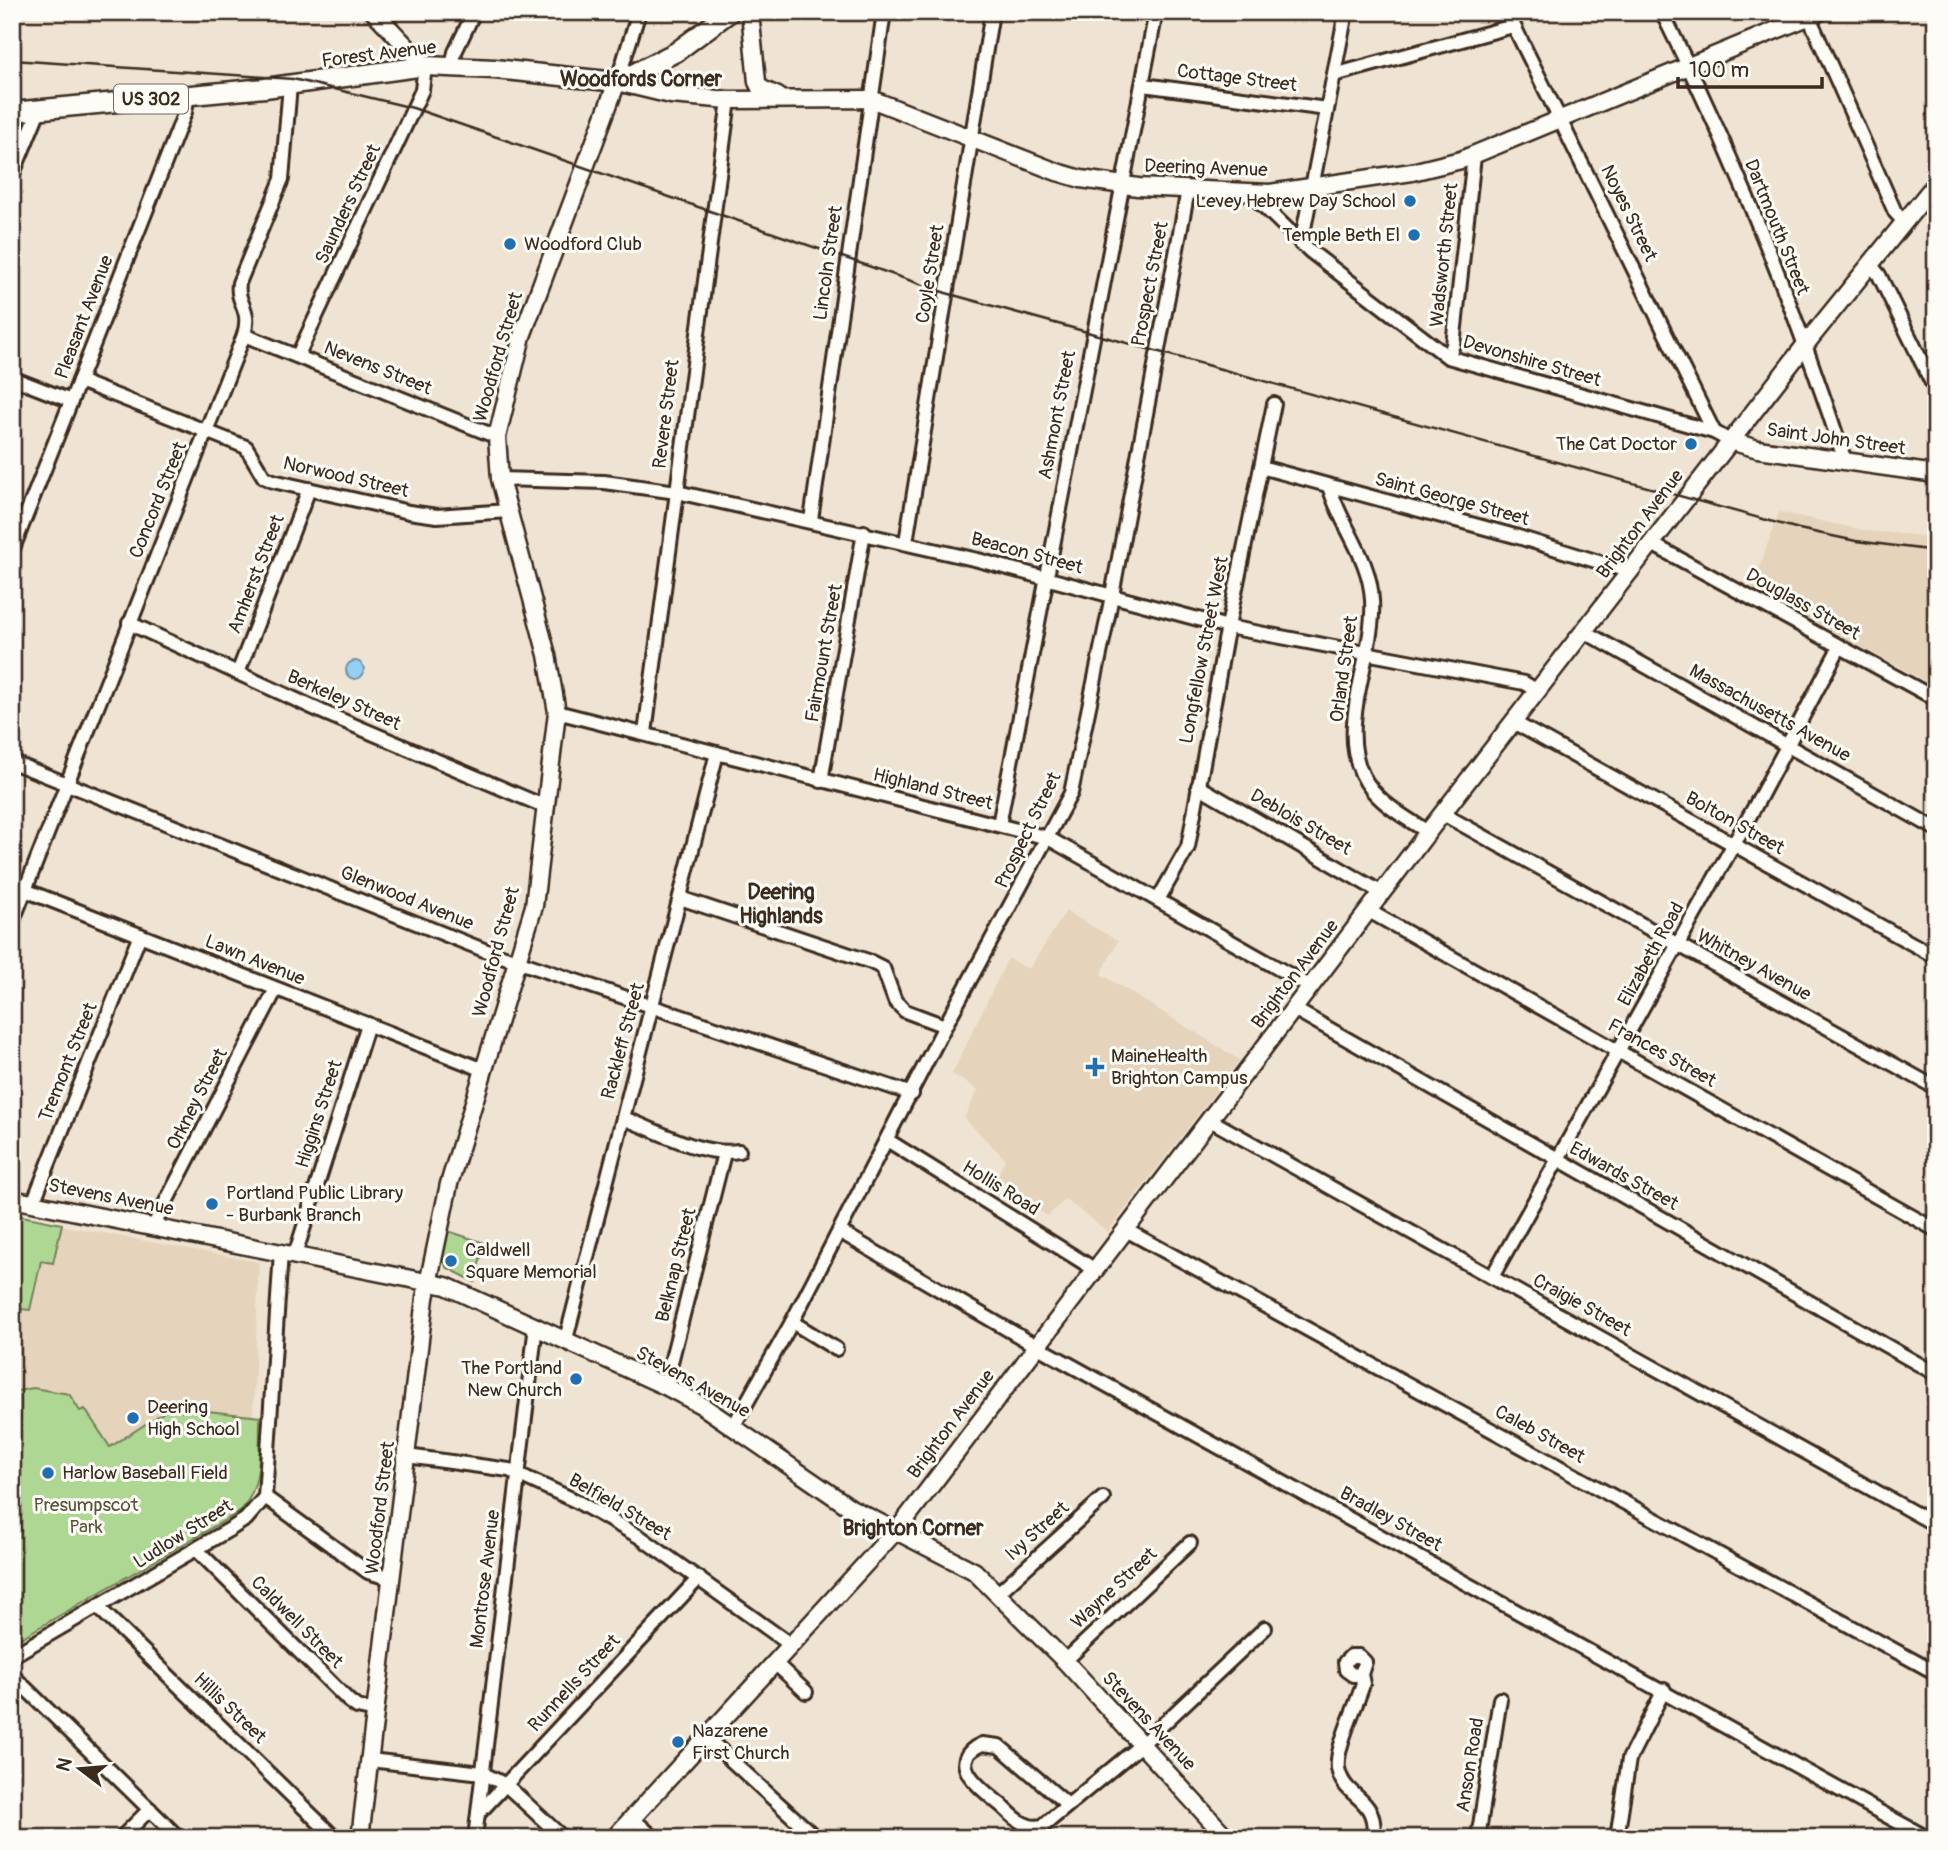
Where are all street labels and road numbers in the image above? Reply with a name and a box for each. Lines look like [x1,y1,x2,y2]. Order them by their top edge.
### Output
street label: Forest Avenue [320,35,438,73]
street label: Cottage Street [1176,59,1299,97]
road number: US 302 [114,84,188,114]
street label: Saunders Street [310,140,386,268]
street label: Deering Avenue [1144,154,1269,182]
street label: Dartmouth Street [1739,156,1815,299]
street label: Noyes Street [1595,161,1663,266]
street label: Wadsworth Street [1424,181,1464,328]
street label: Lincoln Street [808,204,848,322]
street label: Prospect Street [1126,219,1174,348]
street label: Coyle Street [910,223,950,325]
street label: Pleasant Avenue [49,251,119,382]
street label: Woodford Street [468,289,528,425]
street label: Devonshire Street [1460,330,1604,392]
street label: Nevens Street [321,335,436,401]
street label: Ashmont Street [1033,348,1081,481]
street label: Revere Street [647,358,685,470]
street label: Saint John Street [1765,417,1907,461]
street label: Concord Street [124,438,192,562]
street label: Norwood Street [281,451,411,503]
street label: Brighton Avenue [1591,464,1689,583]
street label: Saint George Street [1372,467,1532,531]
street label: Amherst Street [222,511,290,637]
street label: Beacon Street [968,527,1086,580]
street label: Longfellow Street West [1174,554,1234,746]
street label: Douglass Street [1742,563,1865,645]
street label: Fairmount Street [800,582,848,724]
street label: Orland Street [1325,614,1363,724]
street label: Massachusetts Avenue [1685,659,1855,768]
street label: Berkeley Street [283,664,405,736]
street label: Highland Street [871,763,996,816]
street label: Prospect Street [989,768,1067,892]
street label: Deblois Street [1246,783,1356,861]
street label: Bolton Street [1681,786,1789,860]
street label: Glenwood Avenue [337,860,478,936]
street label: Woodford Street [467,884,525,1020]
street label: Elizabeth Road [1613,898,1689,1010]
street label: Brighton Avenue [1246,914,1344,1033]
street label: Whitney Avenue [1693,924,1816,1007]
street label: Lawn Avenue [202,929,309,991]
street label: Rackleff Street [596,980,650,1102]
street label: Tremont Street [33,999,103,1125]
street label: Frances Street [1604,1013,1721,1093]
street label: Orkney Street [161,1044,233,1154]
street label: Higgins Street [290,1057,348,1171]
street label: Edwards Street [1565,1136,1683,1216]
street label: Hollis Road [958,1155,1044,1221]
street label: Stevens Avenue [46,1173,176,1221]
street label: Belknap Street [650,1205,702,1325]
street label: Craigie Street [1529,1268,1636,1342]
street label: Stevens Avenue [632,1341,755,1424]
street label: Brighton Avenue [902,1364,1000,1483]
street label: Caleb Street [1491,1399,1590,1469]
street label: Woodford Street [360,1440,400,1576]
street label: Belfield Street [564,1468,676,1546]
street label: Bradley Street [1336,1481,1447,1557]
street label: Ludlow Street [129,1494,237,1574]
street label: Ivy Street [1000,1496,1074,1566]
street label: Montrose Avenue [465,1508,505,1649]
street label: Wayne Street [1066,1542,1162,1634]
street label: Caldwell Street [246,1571,349,1674]
street label: Runnells Street [523,1629,626,1737]
street label: Stevens Avenue [1097,1666,1202,1776]
street label: Hillis Street [189,1667,272,1749]
street label: Anson Road [1451,1716,1489,1814]

